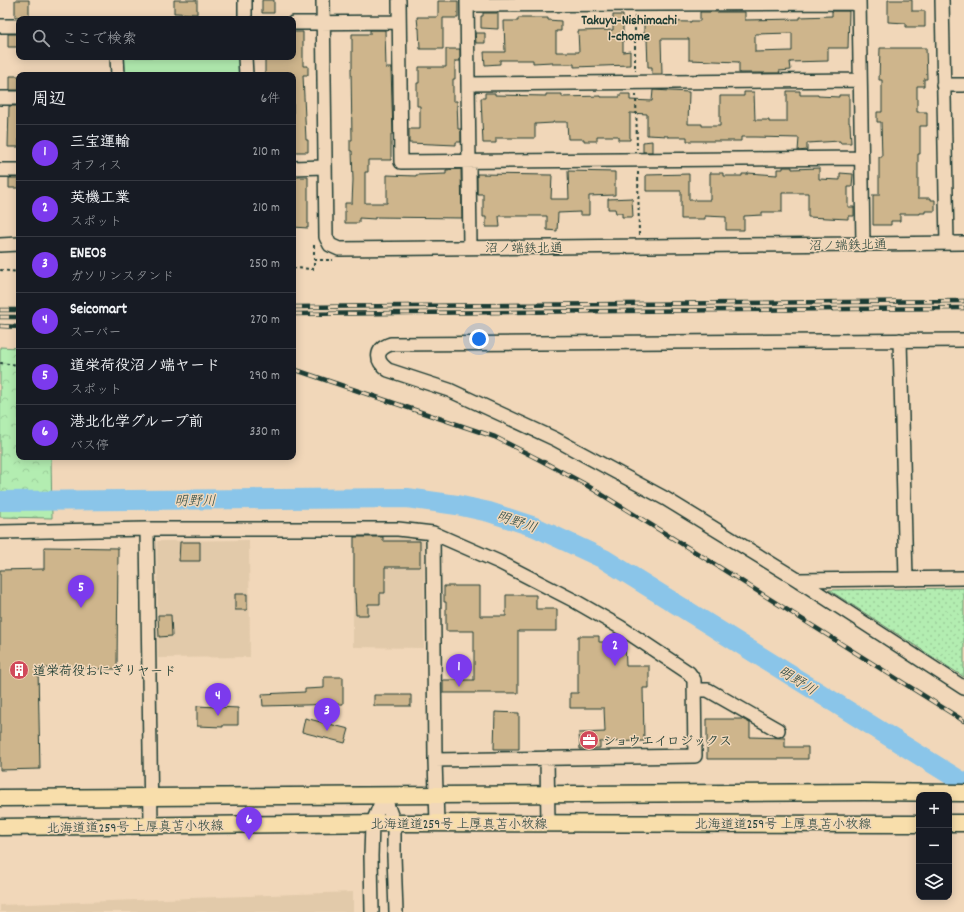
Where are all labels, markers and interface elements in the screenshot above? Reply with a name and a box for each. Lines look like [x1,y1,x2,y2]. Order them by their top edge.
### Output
district label: Takuyu-Nishimachi 1-chome [581,11,677,47]
search box [16,16,296,60]
icon: search [30,27,52,49]
text: ここで検索 [62,29,137,51]
text: 周辺 [32,89,66,113]
text: 6件 [261,90,280,109]
text: 三宝運輸 [70,132,130,154]
text: 1 [44,143,46,162]
text: 210 m [252,143,280,162]
text: オフィス [70,157,122,176]
text: 英機工業 [70,188,130,210]
text: 2 [42,199,48,218]
text: 210 m [252,199,280,218]
text: スポット [70,213,122,232]
street label: 沼ノ端鉄北通 [809,236,887,257]
street label: 沼ノ端鉄北通 [485,240,563,259]
text: ENEOS [70,243,106,265]
text: 3 [42,255,48,274]
text: 250 m [249,255,280,274]
text: ガソリンスタンド [70,268,174,287]
text: Seicomart [70,299,127,321]
text: 4 [42,311,48,330]
text: 270 m [250,311,280,330]
text: スーパー [70,324,121,343]
your location [469,329,489,349]
text: 道栄荷役沼ノ端ヤード [70,356,220,378]
text: 5 [42,367,48,386]
text: 290 m [249,367,280,386]
text: スポット [70,381,122,400]
text: 港北化学グループ前 [70,412,204,434]
text: 6 [42,423,48,442]
text: 330 m [249,423,280,442]
text: バス停 [70,437,109,456]
water label: 明野川 [174,492,216,512]
water label: 明野川 [493,507,539,539]
pin: 5 [68,575,94,608]
pin: 2 [602,633,628,666]
pin: 1 [446,654,472,687]
building icon: 道栄荷役おにぎりヤード [8,659,30,681]
water label: 明野川 [774,662,820,701]
place label: 道栄荷役おにぎりヤード [33,663,176,682]
pin: 4 [205,683,231,716]
pin: 3 [314,698,340,731]
office icon: ショウエイロジックス [578,729,600,751]
place label: ショウエイロジックス [603,733,732,752]
map controls [916,792,952,900]
button: + [916,792,952,828]
pin: 6 [236,807,262,840]
street label: 北海道道259号 上厚真苫小牧線 [371,816,548,835]
street label: 北海道道259号 上厚真苫小牧線 [695,816,872,835]
street label: 北海道道259号 上厚真苫小牧線 [47,817,225,840]
button: − [916,828,952,864]
button: layers [916,864,952,900]

